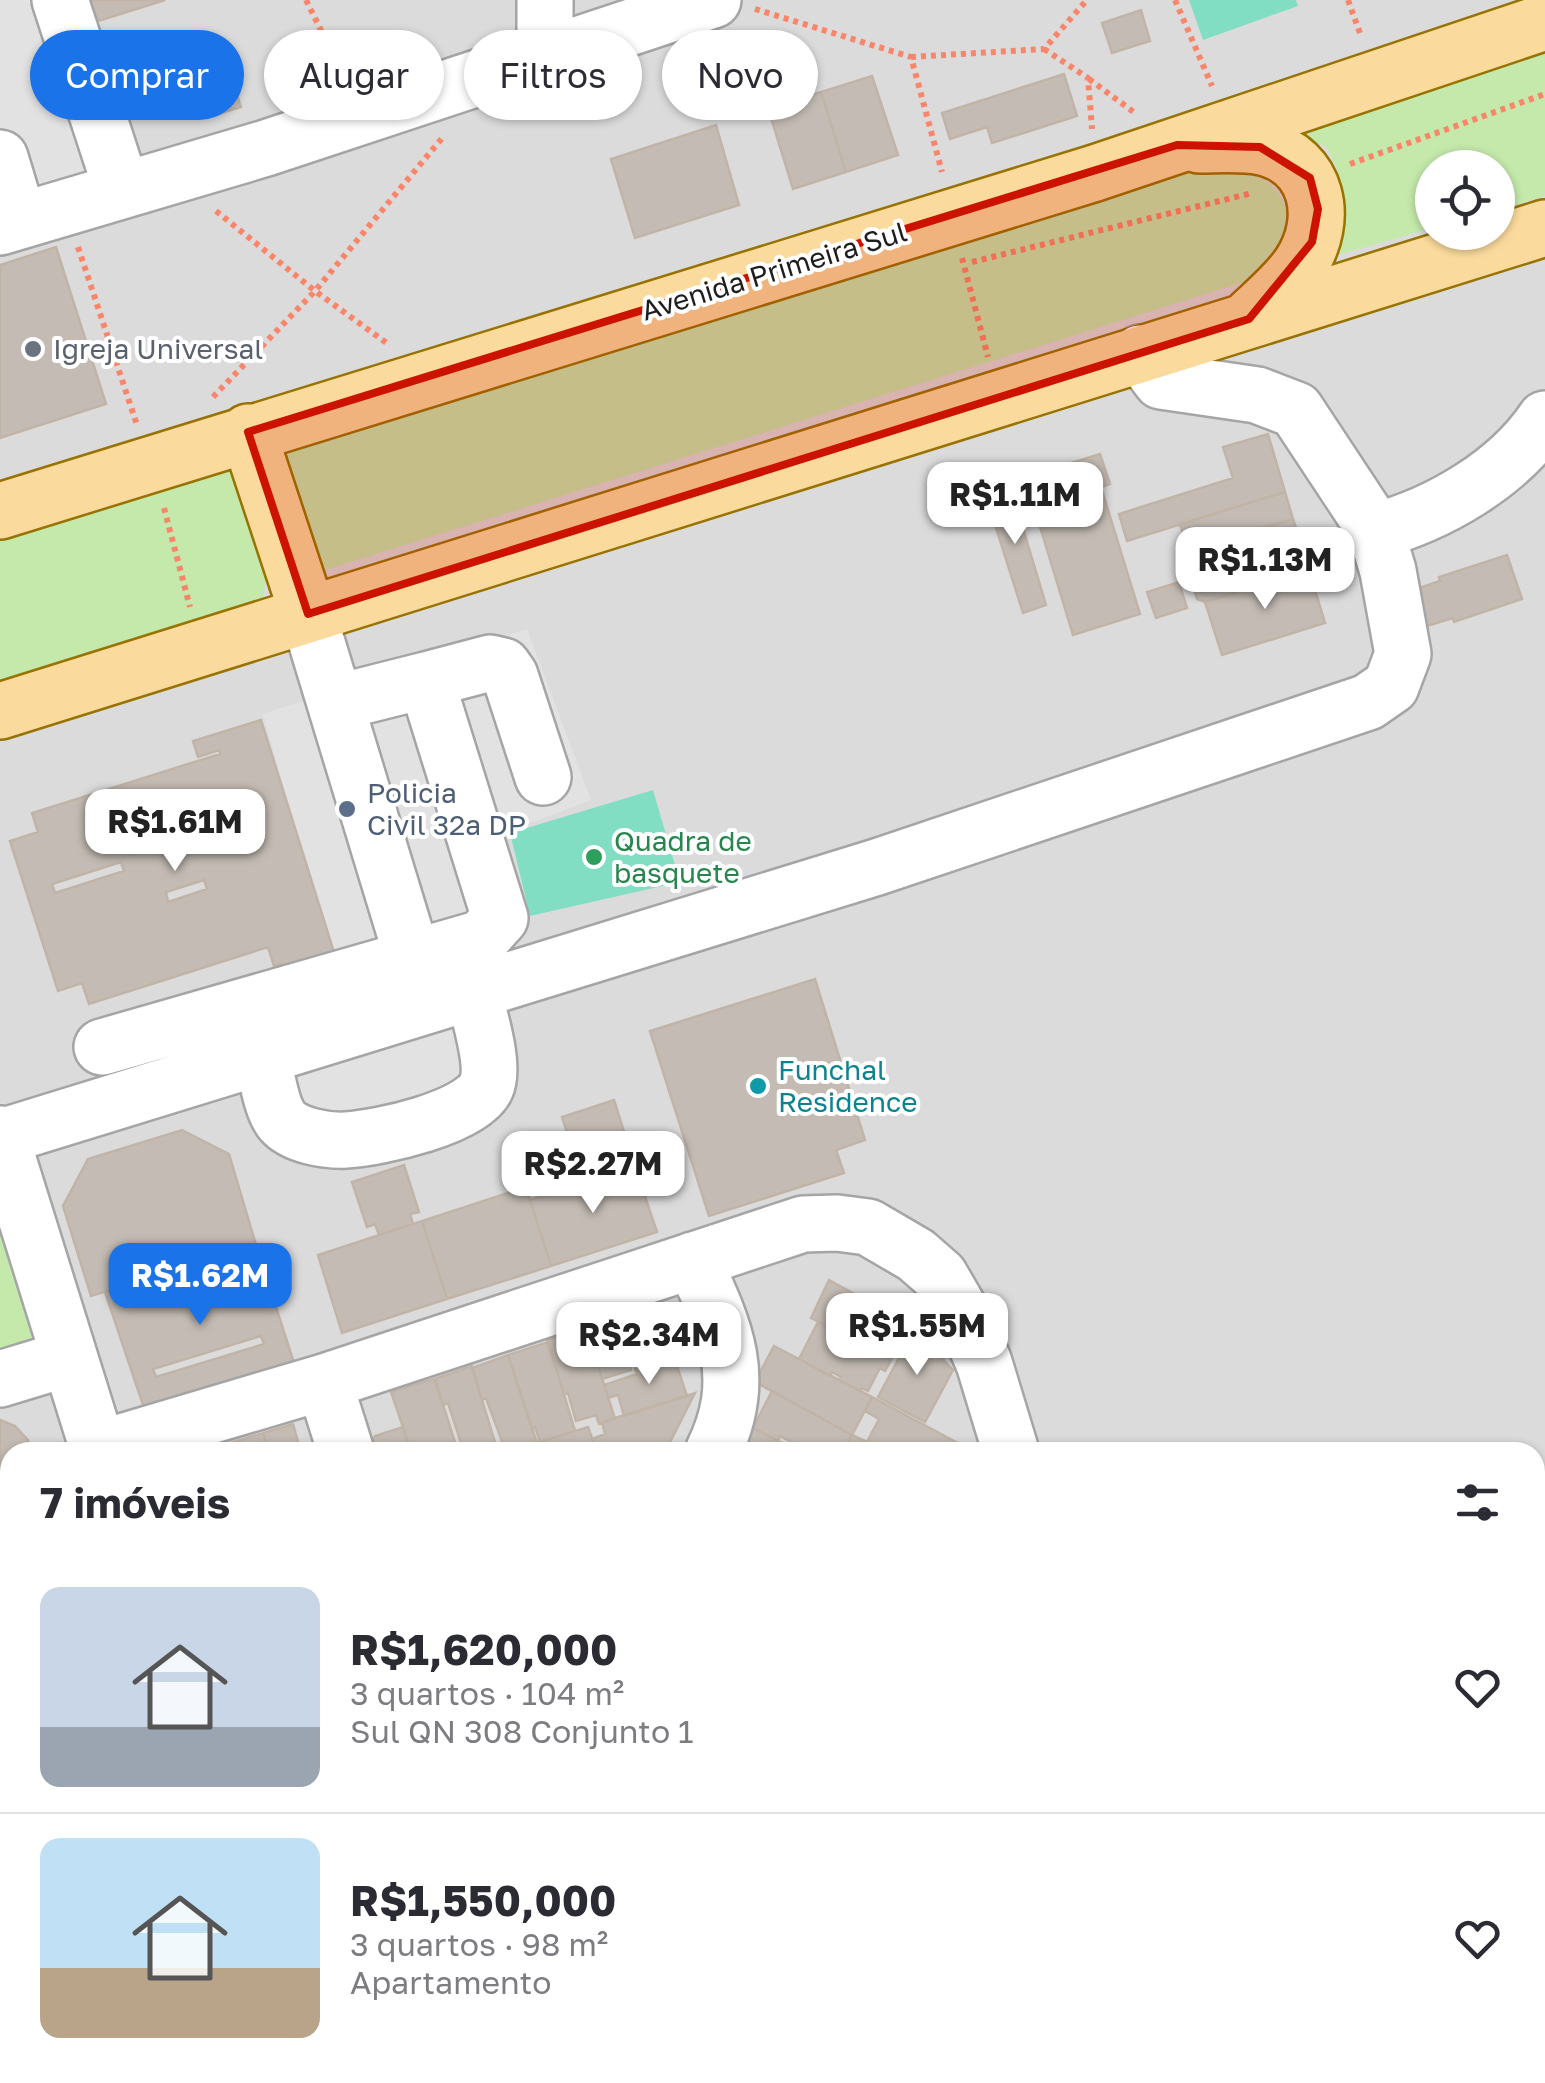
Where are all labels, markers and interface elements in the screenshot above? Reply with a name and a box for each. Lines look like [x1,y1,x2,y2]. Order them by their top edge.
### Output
chip: Comprar [30,30,244,120]
chip: Alugar [264,30,444,120]
chip: Filtros [464,30,642,120]
chip: Novo [662,30,818,120]
map controls [1415,150,1515,250]
button: locate [1415,150,1515,250]
street label: Avenida Primeira Sul [637,214,911,327]
place label: Igreja Universal [53,332,263,365]
marker: Igreja Universal [22,338,44,360]
pin: R$1.11M [923,462,1107,547]
text: R$1.11M [949,475,1081,513]
pin: R$1.13M [1173,527,1357,612]
text: R$1.13M [1198,540,1332,578]
place label: Policia Civil 32a DP [367,776,526,841]
pin: R$1.61M [83,789,267,874]
marker: Policia Civil 32a DP [336,798,358,820]
text: R$1.61M [107,802,243,840]
place label: Quadra de basquete [614,824,752,889]
marker: Quadra de basquete [583,846,605,868]
place label: Funchal Residence [778,1053,918,1118]
marker: Funchal Residence [747,1075,769,1097]
pin: R$2.27M [501,1131,685,1216]
text: R$2.27M [524,1144,662,1182]
pin: R$1.62M [108,1243,292,1328]
text: R$1.62M [131,1256,269,1294]
pin: R$1.55M [825,1293,1009,1378]
pin: R$2.34M [557,1302,741,1387]
text: R$1.55M [848,1306,986,1344]
text: R$2.34M [578,1315,720,1353]
icon: filters [1450,1475,1505,1530]
text: 7 imóveis [40,1477,230,1527]
text: R$1,620,000 [350,1624,617,1674]
icon: home [120,1627,240,1747]
icon: heart [1450,1660,1505,1715]
text: 3 quartos · 104 m² [350,1674,624,1712]
text: Sul QN 308 Conjunto 1 [350,1712,694,1750]
text: R$1,550,000 [350,1875,616,1925]
icon: home [120,1878,240,1998]
icon: heart [1450,1911,1505,1966]
text: 3 quartos · 98 m² [350,1925,608,1963]
text: Apartamento [350,1963,551,2001]

